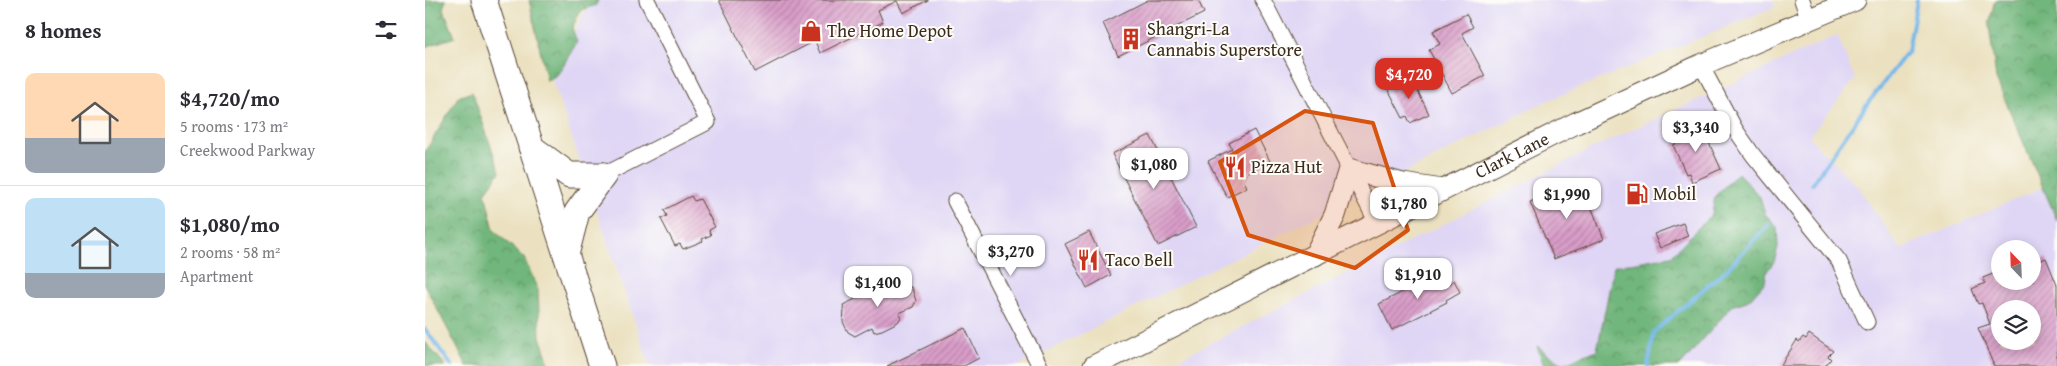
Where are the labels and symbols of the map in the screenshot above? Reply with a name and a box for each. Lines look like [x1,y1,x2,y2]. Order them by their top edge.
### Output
place label: Shangri-La Cannabis Superstore [1147,15,1302,63]
place label: The Home Depot [827,17,953,44]
shop icon: The Home Depot [798,18,824,44]
building icon: Shangri-La Cannabis Superstore [1118,26,1144,52]
pin: $4,720 [1368,58,1450,100]
pin: $3,340 [1655,110,1737,153]
street label: Clark Lane [1470,125,1553,185]
pin: $1,080 [1113,148,1195,190]
place label: Pizza Hut [1251,153,1323,180]
restaurant icon: Pizza Hut [1222,154,1248,180]
pin: $1,990 [1526,178,1608,220]
place label: Mobil [1653,180,1696,207]
fuel station icon: Mobil [1624,181,1650,207]
pin: $1,780 [1363,186,1445,229]
pin: $3,270 [970,234,1052,277]
north arrow [1991,240,2041,290]
place label: Taco Bell [1105,246,1173,273]
restaurant icon: Taco Bell [1075,247,1101,273]
pin: $1,910 [1377,258,1459,300]
pin: $1,400 [837,266,919,308]

